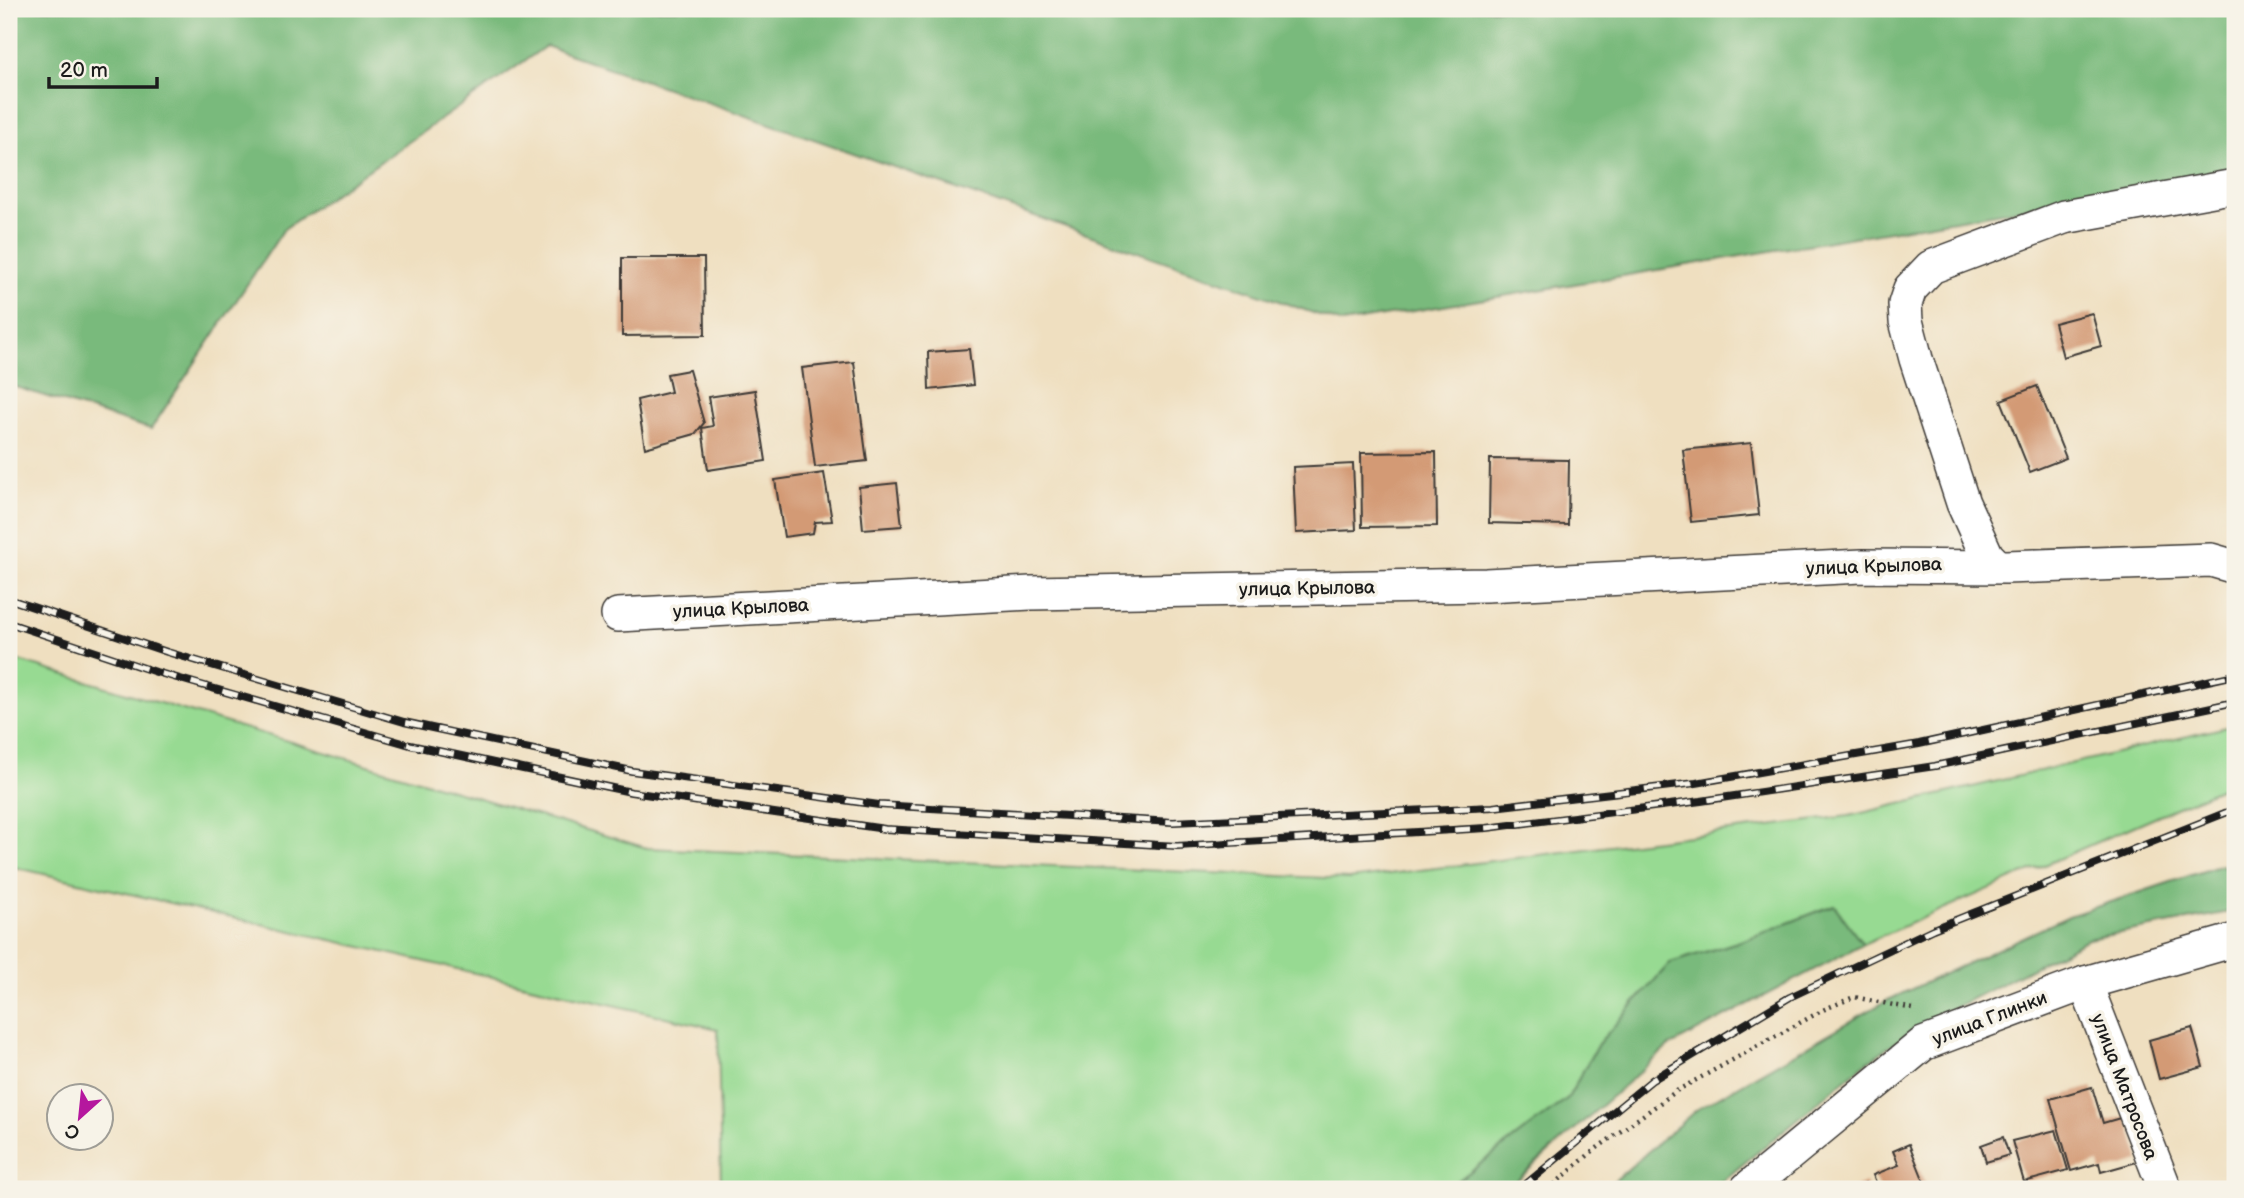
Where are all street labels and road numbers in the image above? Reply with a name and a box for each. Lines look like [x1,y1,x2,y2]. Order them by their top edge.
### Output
street label: улица Крылова [1806,553,1942,581]
street label: улица Крылова [1239,576,1375,602]
street label: улица Крылова [672,594,810,624]
street label: улица Глинки [1929,987,2051,1051]
street label: улица Матросова [2086,1011,2162,1163]

